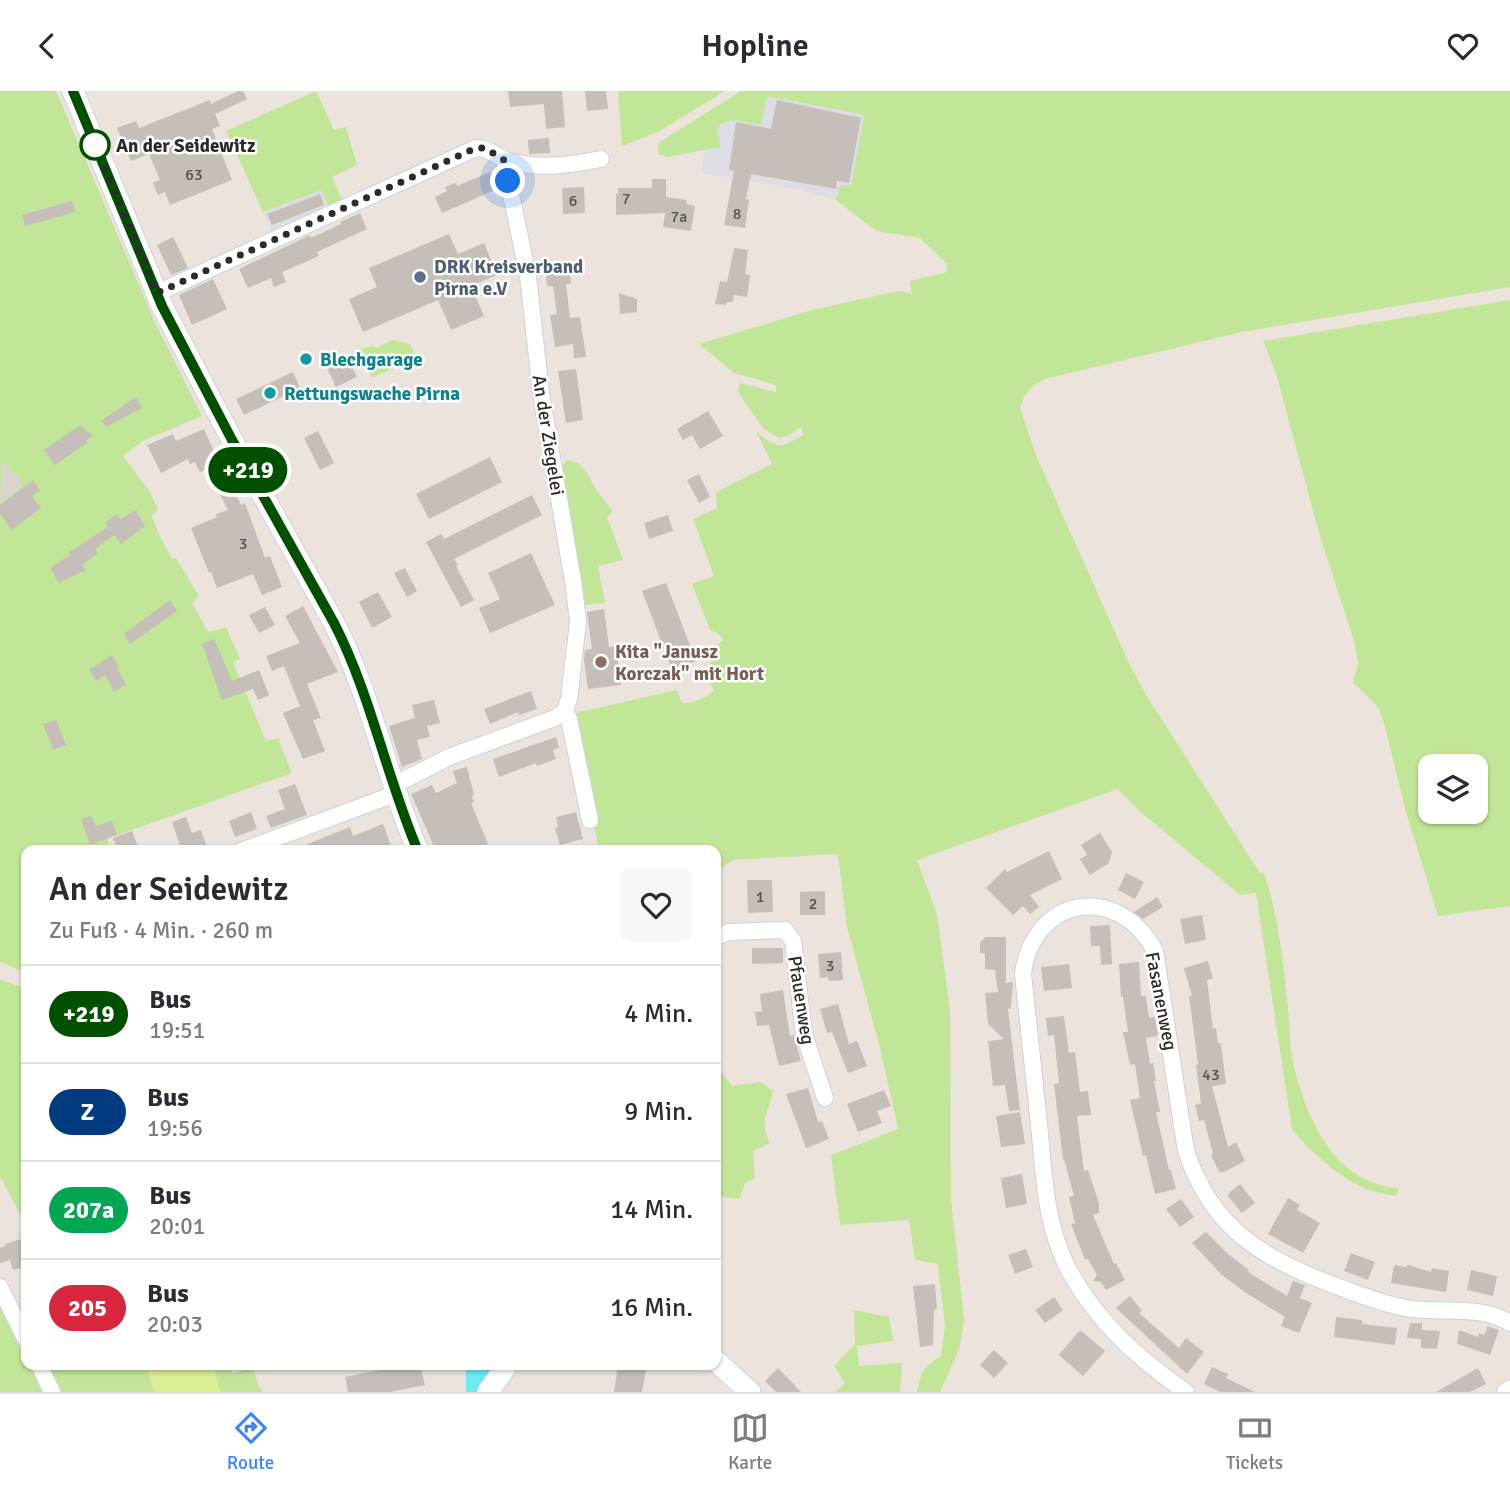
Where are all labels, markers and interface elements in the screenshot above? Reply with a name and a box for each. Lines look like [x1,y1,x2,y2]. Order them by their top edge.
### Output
text: Hopline [701,26,809,65]
icon: back [28,27,66,65]
icon: heart [1444,27,1482,65]
marker: An der Seidewitz [80,130,110,160]
place label: An der Seidewitz [116,134,256,158]
your location [490,163,525,198]
house number: 63 [185,165,203,185]
house number: 7 [622,189,630,209]
house number: 6 [569,191,577,211]
house number: 8 [733,204,741,224]
house number: 7a [671,207,687,227]
place label: DRK Kreisverband Pirna e.V [434,255,583,301]
marker: DRK Kreisverband Pirna e.V [412,269,428,285]
place label: Blechgarage [320,348,423,372]
marker: Blechgarage [298,351,314,367]
street label: An der Ziegelei [527,373,569,497]
place label: Rettungswache Pirna [284,382,460,406]
marker: Rettungswache Pirna [262,385,278,401]
line badge: +219 [199,447,297,493]
text: +219 [222,455,274,485]
house number: 3 [239,534,247,554]
place label: Kita "Janusz Korczak" mit Hort [615,640,764,686]
marker: Kita "Janusz Korczak" mit Hort [593,654,609,670]
map controls [1418,754,1488,824]
button: layers [1418,754,1488,824]
button: heart [619,868,693,942]
text: An der Seidewitz [49,869,288,910]
house number: 1 [756,887,764,907]
house number: 2 [809,894,817,914]
text: Zu Fuß · 4 Min. · 260 m [49,916,273,945]
street label: Fasanenweg [1140,950,1182,1052]
street label: Pfauenweg [782,954,820,1046]
house number: 3 [826,956,834,976]
text: Bus [149,984,191,1016]
text: 4 Min. [624,998,693,1030]
text: +219 [63,999,114,1029]
text: 19:51 [149,1016,205,1045]
house number: 43 [1202,1065,1220,1085]
text: Bus [147,1082,189,1114]
text: 9 Min. [624,1096,693,1128]
text: Z [81,1097,94,1127]
text: 19:56 [147,1114,203,1143]
text: Bus [149,1180,191,1212]
text: 14 Min. [610,1194,693,1226]
text: 207a [63,1195,114,1225]
text: 20:01 [149,1212,205,1241]
text: Bus [147,1278,189,1310]
text: 16 Min. [610,1292,693,1324]
text: 205 [68,1293,107,1323]
text: 20:03 [147,1310,203,1339]
tab: Route [227,1409,274,1475]
tab: Karte [728,1409,772,1475]
tab: Tickets [1226,1409,1283,1475]

